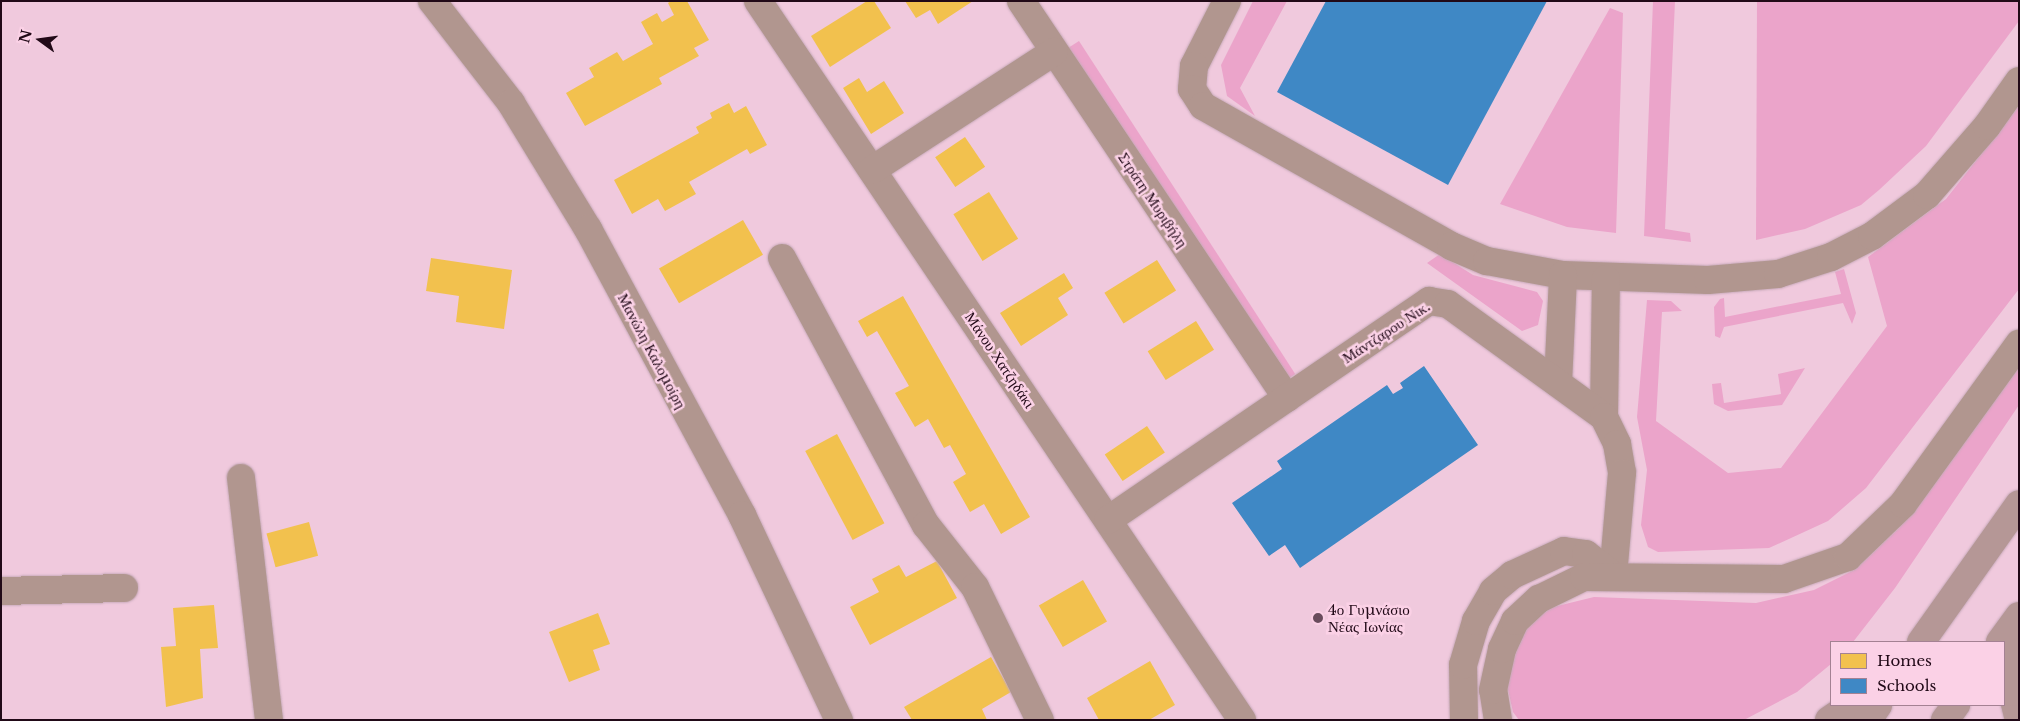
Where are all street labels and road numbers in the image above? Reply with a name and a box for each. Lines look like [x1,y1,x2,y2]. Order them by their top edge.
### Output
street label: Στράτη Μυριβήλη [1115,149,1191,251]
street label: Μανώλη Καλομοίρη [614,290,690,412]
street label: Μάντζαρου Νικ. [1339,297,1433,367]
street label: Μάνου Χατζηδάκι [961,309,1039,411]

